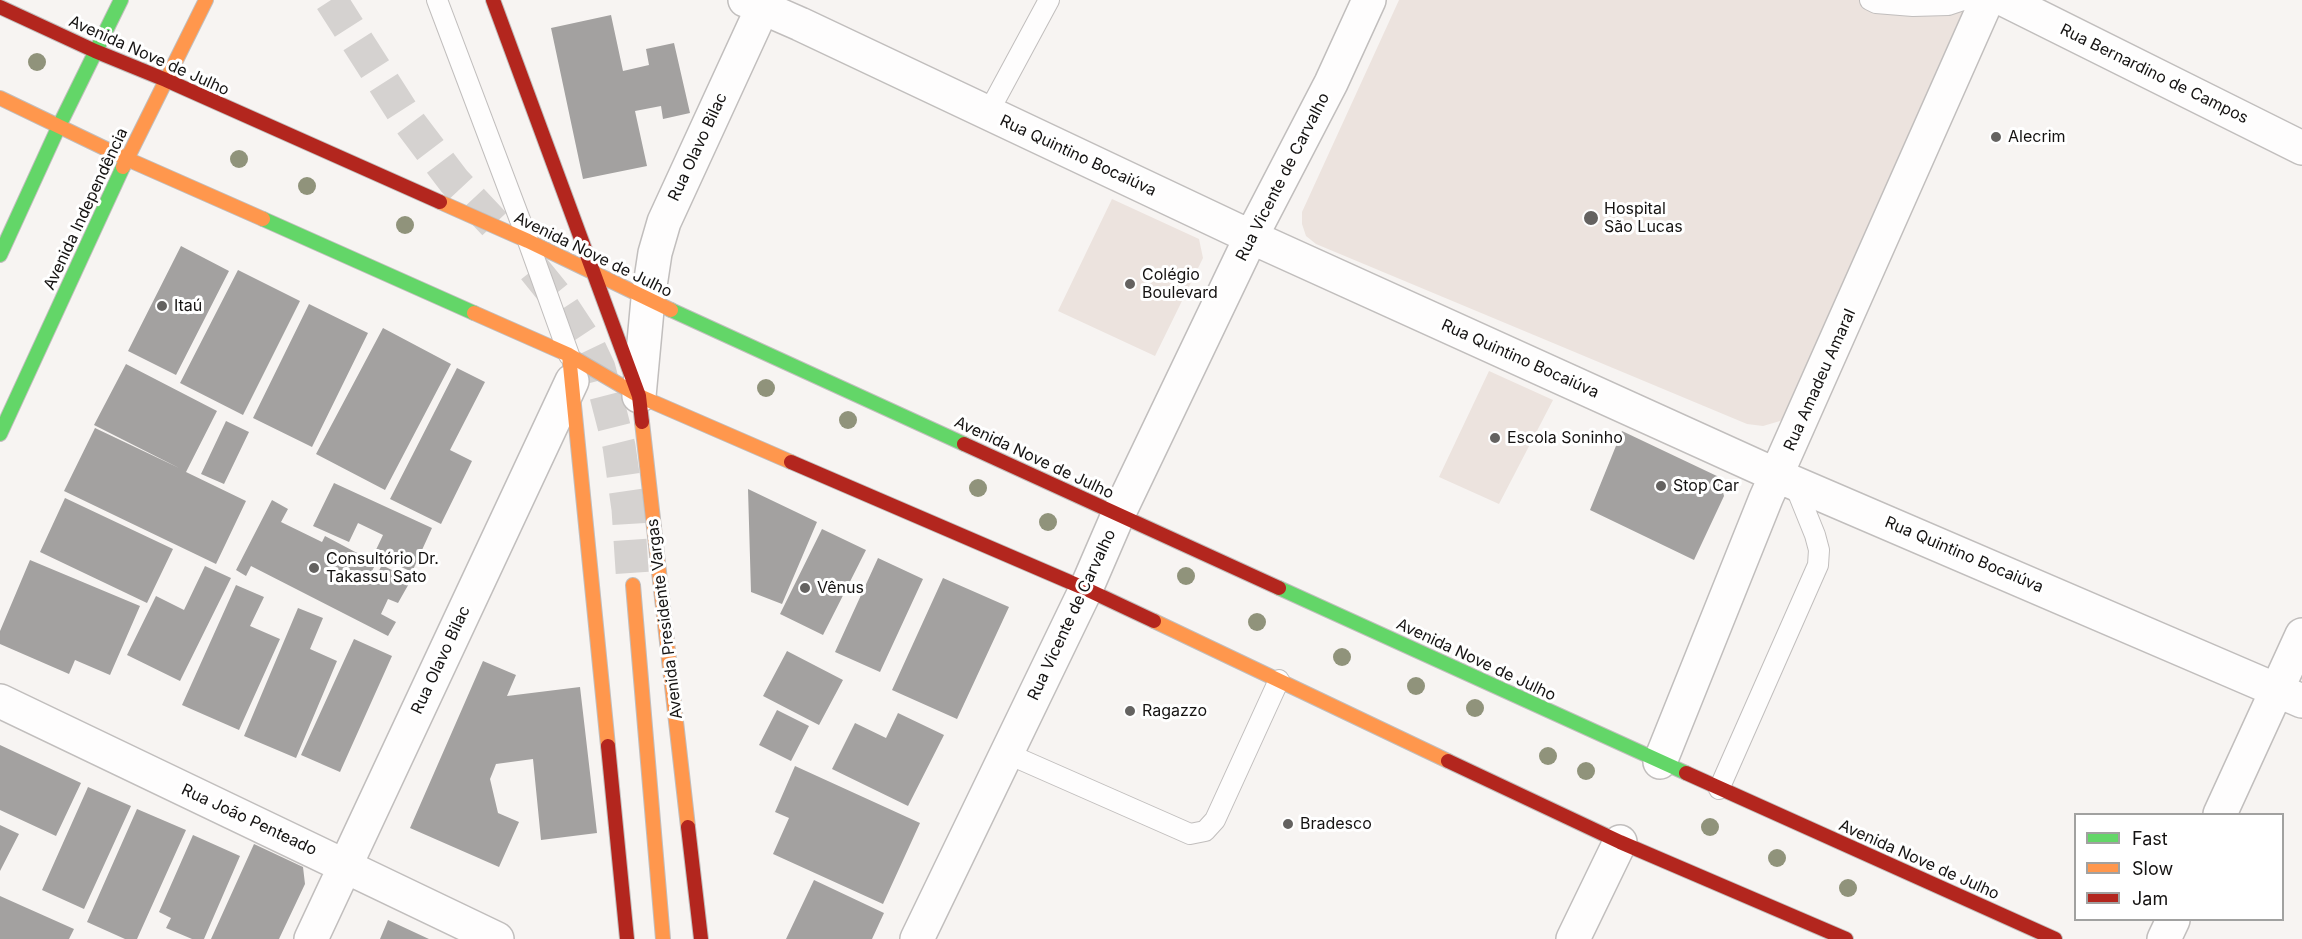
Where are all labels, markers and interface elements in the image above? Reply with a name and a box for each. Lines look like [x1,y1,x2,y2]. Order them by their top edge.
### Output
street label: Avenida Nove de Julho [66,12,232,100]
street label: Rua Bernardino de Campos [2057,20,2251,128]
street label: Rua Olavo Bilac [665,90,731,204]
street label: Rua Vicente de Carvalho [1232,90,1334,264]
street label: Rua Quintino Bocaiúva [997,111,1159,201]
street label: Avenida Independência [40,125,132,293]
place label: Alecrim [2008,127,2066,147]
marker: Alecrim [1989,130,2003,144]
place label: Hospital São Lucas [1604,199,1683,237]
street label: Avenida Nove de Julho [511,208,675,302]
marker: Hospital São Lucas [1582,209,1600,227]
place label: Colégio Boulevard [1142,265,1218,303]
marker: Colégio Boulevard [1123,277,1137,291]
place label: Itaú [174,296,202,316]
marker: Itaú [155,299,169,313]
street label: Rua Amadeu Amaral [1780,306,1860,454]
street label: Rua Quintino Bocaiúva [1438,316,1602,402]
street label: Avenida Nove de Julho [951,413,1117,503]
place label: Escola Soninho [1507,428,1623,448]
marker: Escola Soninho [1488,431,1502,445]
place label: Stop Car [1673,476,1739,496]
marker: Stop Car [1654,479,1668,493]
street label: Rua Quintino Bocaiúva [1882,513,2046,597]
street label: Avenida Presidente Vargas [643,518,687,720]
street label: Rua Vicente de Carvalho [1024,526,1120,704]
place label: Consultório Dr. Takassu Sato [326,549,439,587]
marker: Consultório Dr. Takassu Sato [307,561,321,575]
place label: Vênus [817,578,864,598]
marker: Vênus [798,581,812,595]
street label: Rua Olavo Bilac [408,603,474,717]
street label: Avenida Nove de Julho [1393,615,1559,705]
place label: Ragazzo [1142,701,1207,721]
marker: Ragazzo [1123,704,1137,718]
street label: Rua João Penteado [178,780,320,860]
legend [2074,813,2284,921]
place label: Bradesco [1300,814,1372,834]
street label: Avenida Nove de Julho [1836,816,2002,904]
marker: Bradesco [1281,817,1295,831]
text: Fast [2132,828,2168,849]
text: Slow [2132,858,2173,879]
text: Jam [2132,888,2168,909]

